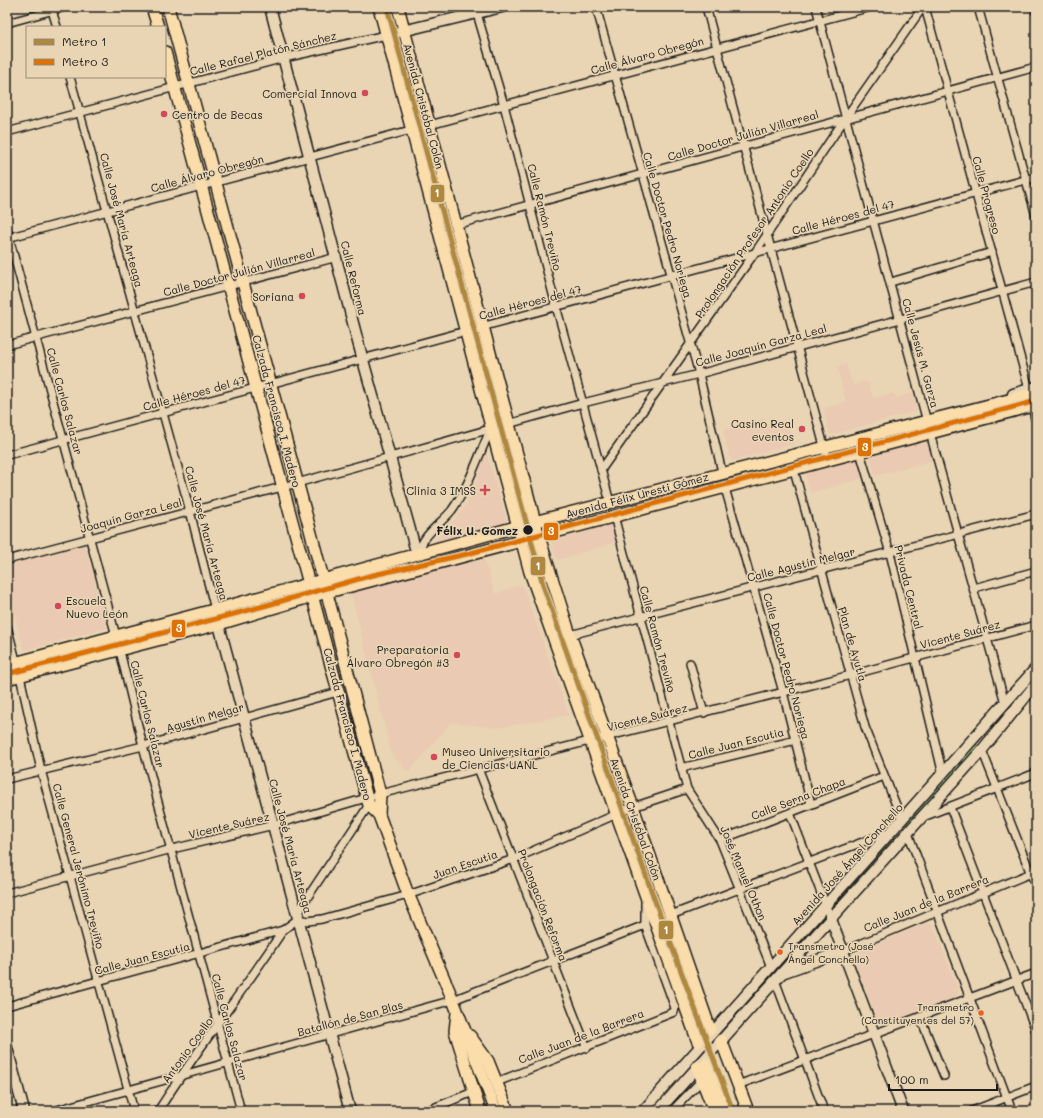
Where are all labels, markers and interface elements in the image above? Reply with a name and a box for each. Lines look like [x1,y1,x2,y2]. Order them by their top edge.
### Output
legend [26,26,166,78]
street label: Calle Rafael Platón Sánchez [188,27,338,79]
text: Metro 1 [62,33,107,49]
street label: Calle Álvaro Obregón [589,33,705,77]
street label: Avenida Cristóbal Colón [400,42,448,170]
text: Metro 3 [62,53,108,69]
place label: Comercial Innova [262,86,357,101]
marker: Comercial Innova [360,88,370,98]
street label: Calle Doctor Julián Villarreal [666,106,820,164]
place label: Centro de Becas [172,107,263,122]
marker: Centro de Becas [159,109,169,119]
street label: Prolongación Profesor Antonio Coello [691,145,817,321]
street label: Calle Doctor Pedro Noriega [640,150,696,300]
street label: Calle José María Arteaga [97,151,147,289]
street label: Calle Álvaro Obregón [149,151,265,195]
street label: Calle Progreso [969,154,1005,236]
street label: Calle Ramón Treviño [524,162,566,272]
line badge: 1 [430,184,445,203]
text: 1 [435,185,439,200]
street label: Calle Héroes del 47 [790,196,896,238]
street label: Calle Reforma [337,239,371,317]
street label: Calle Doctor Julián Villarreal [161,245,317,299]
street label: Calle Héroes del 47 [477,281,583,323]
place label: Soriana [253,289,294,304]
marker: Soriana [297,291,307,301]
street label: Calle Jesús M. Garza [899,297,943,409]
street label: Calle Joaquín Garza Leal [694,320,828,370]
street label: Calzada Francisco I. Madero [249,333,305,489]
street label: Calle Carlos Salazar [44,346,86,456]
street label: Calle Héroes del 47 [141,372,247,414]
place label: Casino Real eventos [731,416,794,444]
marker: Casino Real eventos [797,424,807,434]
line badge: 3 [857,437,872,457]
text: 3 [862,439,869,454]
street label: Calle José María Arteaga [182,464,232,602]
street label: Avenida Félix Uresti Gómez [564,469,710,521]
place label: Clinia 3 IMSS [406,483,476,498]
marker: Clinia 3 IMSS [479,484,491,496]
street label: Joaquín Garza Leal [78,494,184,536]
line badge: 3 [543,522,559,541]
place label: Félix U. Gomez [436,523,518,538]
marker: Félix U. Gomez [521,523,535,537]
text: 3 [548,523,555,538]
street label: Calle Agustín Melgar [745,543,857,585]
street label: Privada Central [891,543,927,631]
line badge: 1 [530,556,546,576]
text: 1 [536,558,540,573]
street label: Calle Ramón Treviño [637,584,680,694]
street label: Calle Doctor Pedro Noriega [760,591,814,741]
place label: Escuela Nuevo León [66,593,128,621]
marker: Escuela Nuevo León [53,601,63,611]
street label: Plan de Ayutla [835,605,871,683]
street label: Vicente Suárez [918,616,1002,652]
line badge: 3 [171,619,186,638]
text: 3 [176,620,183,635]
place label: Preparatoria Álvaro Obregón #3 [347,642,450,670]
street label: Calzada Francisco I. Madero [320,646,376,802]
marker: Preparatoria Álvaro Obregón #3 [452,650,462,660]
street label: Calle Carlos Salazar [127,659,169,769]
street label: Agustín Melgar [164,699,246,735]
street label: Vicente Suárez [605,700,689,734]
street label: Calle Juan Escutia [687,724,786,762]
place label: Museo Universitario de Ciencias UANL [442,744,550,772]
marker: Museo Universitario de Ciencias UANL [429,752,439,762]
street label: Avenida Cristóbal Colón [607,756,665,882]
street label: Calle Serna Chapa [749,773,848,823]
street label: Calle José María Arteaga [266,777,316,915]
street label: Calle General Jerónimo Treviño [50,782,108,951]
street label: Avenida José Ángel Conchello [788,799,906,928]
street label: Vicente Suárez [187,808,271,842]
street label: José Manuel Othon [717,823,771,923]
street label: Juan Escutia [431,846,500,882]
street label: Prolongación Reforma [515,847,571,963]
street label: Calle Juan de la Barrera [861,871,991,935]
line badge: 1 [658,920,674,940]
text: 1 [664,922,668,937]
street label: Calle Juan Escutia [93,938,192,978]
place label: Transmetro (José Ángel Conchello) [788,939,874,966]
marker: Transmetro (José Ángel Conchello) [775,947,785,957]
street label: Calle Carlos Salazar [209,972,251,1082]
street label: Batallón de San Blas [296,997,404,1039]
place label: Transmetro (Constituyentes del 57) [861,1000,974,1027]
street label: Calle Juan de la Barrera [516,1005,646,1067]
marker: Transmetro (Constituyentes del 57) [976,1008,986,1018]
street label: Antonio Coello [158,1014,216,1086]
scale bar [889,1066,997,1092]
text: 100 m [895,1071,929,1087]

